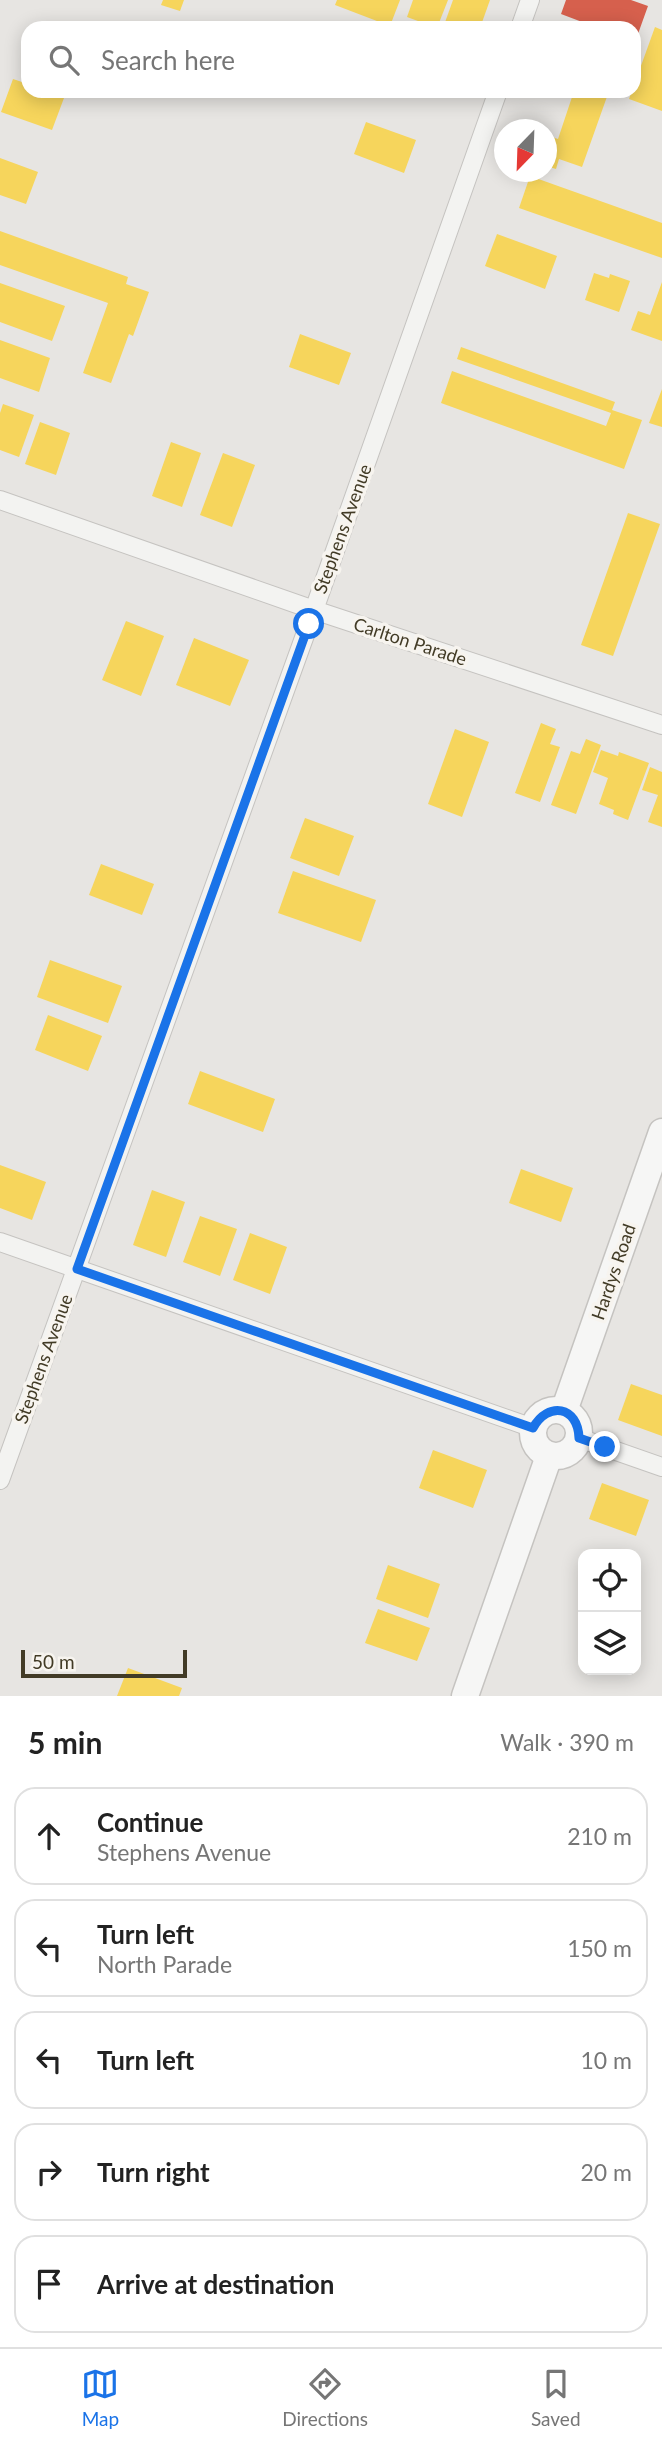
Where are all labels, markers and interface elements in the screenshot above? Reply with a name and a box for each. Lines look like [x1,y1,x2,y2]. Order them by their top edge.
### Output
search box [21,21,641,98]
icon: search [45,41,83,79]
text: Search here [101,44,235,76]
north arrow [494,119,557,182]
street label: Stephens Avenue [308,461,376,596]
route start [293,608,324,639]
street label: Carlton Parade [351,612,470,670]
street label: Hardys Road [586,1221,640,1323]
street label: Stephens Avenue [9,1291,77,1426]
route end [589,1431,620,1462]
map controls [578,1549,641,1675]
button: locate [578,1549,641,1612]
button: layers [578,1612,641,1675]
scale bar [21,1647,187,1679]
text: 50 m [32,1650,75,1673]
text: 5 min [28,1724,102,1760]
text: Walk · 390 m [500,1728,634,1756]
text: Continue [97,1806,203,1838]
icon: ahead [30,1817,68,1855]
text: 210 m [567,1822,632,1850]
text: Stephens Avenue [97,1838,271,1866]
text: Turn left [97,1918,194,1950]
icon: left [30,1929,68,1967]
text: 150 m [567,1934,632,1962]
text: North Parade [97,1950,232,1978]
icon: left [30,2041,68,2079]
text: Turn left [97,2044,194,2076]
text: 10 m [581,2046,632,2074]
icon: right [30,2153,68,2191]
text: Turn right [97,2156,210,2188]
text: 20 m [581,2158,632,2186]
icon: arrive [30,2265,68,2303]
text: Arrive at destination [97,2268,334,2300]
tab: Map [81,2365,119,2430]
tab: Directions [282,2365,368,2430]
tab: Saved [531,2365,581,2430]

